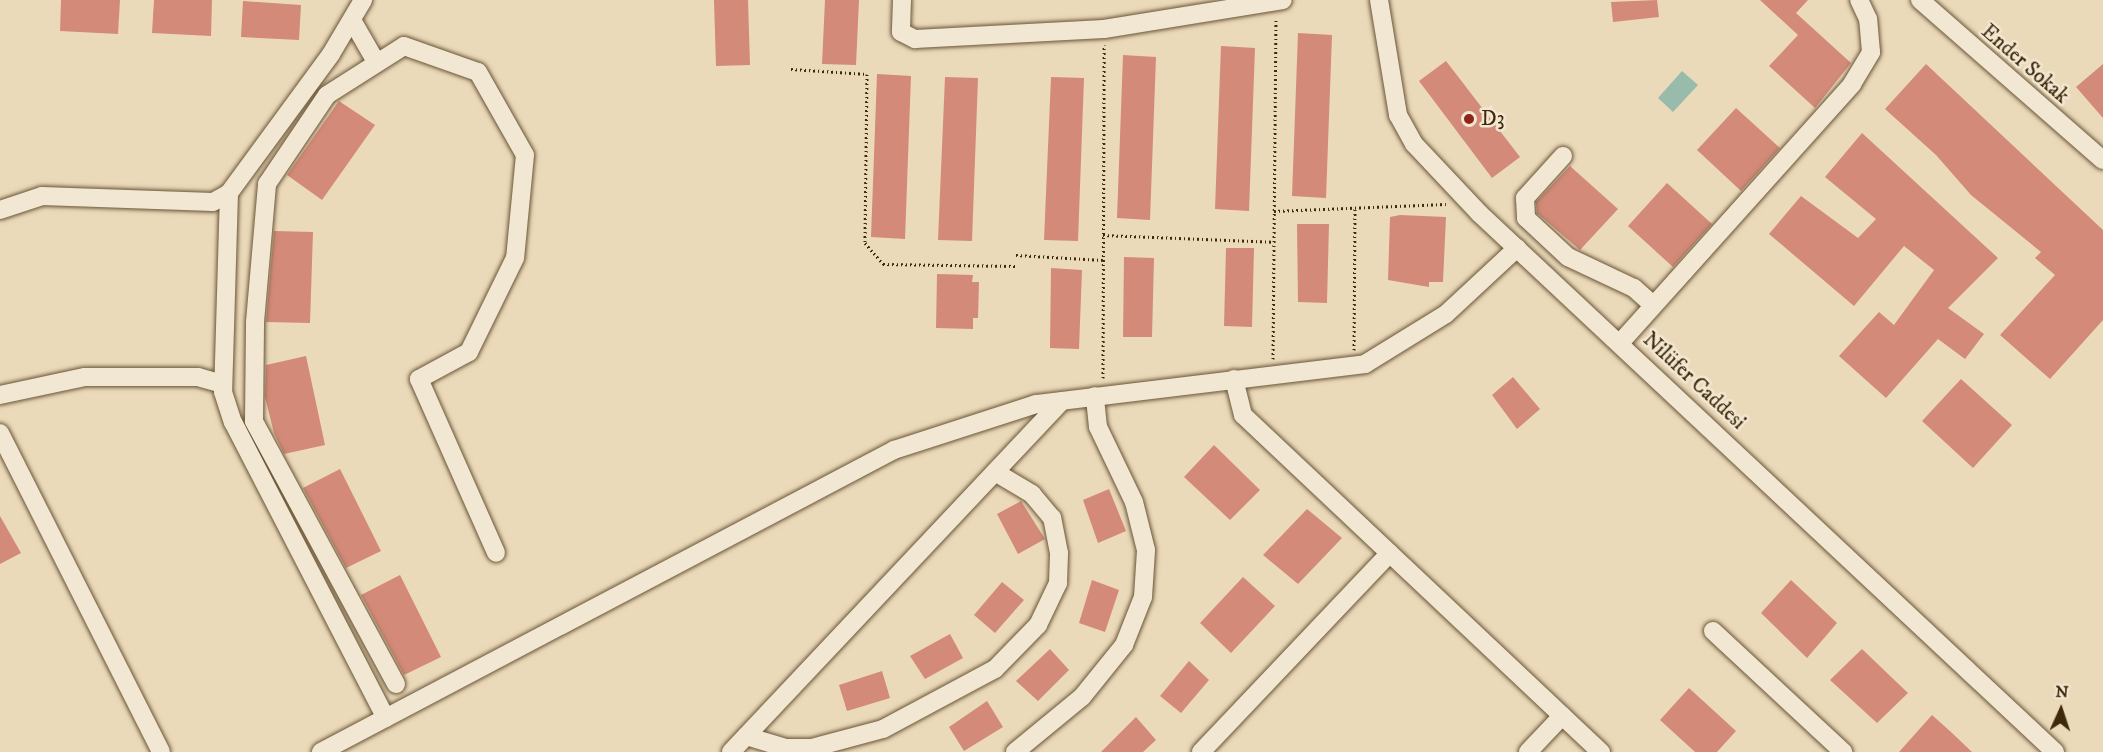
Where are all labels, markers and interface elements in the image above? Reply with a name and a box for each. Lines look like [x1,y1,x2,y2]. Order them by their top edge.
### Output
street label: Ender Sokak [1976,19,2074,109]
place label: D3 [1481,106,1504,132]
marker: D3 [1462,112,1476,126]
street label: Nilüfer Caddesi [1637,327,1751,435]
north arrow [2031,680,2091,740]
text: N [2055,682,2069,702]

